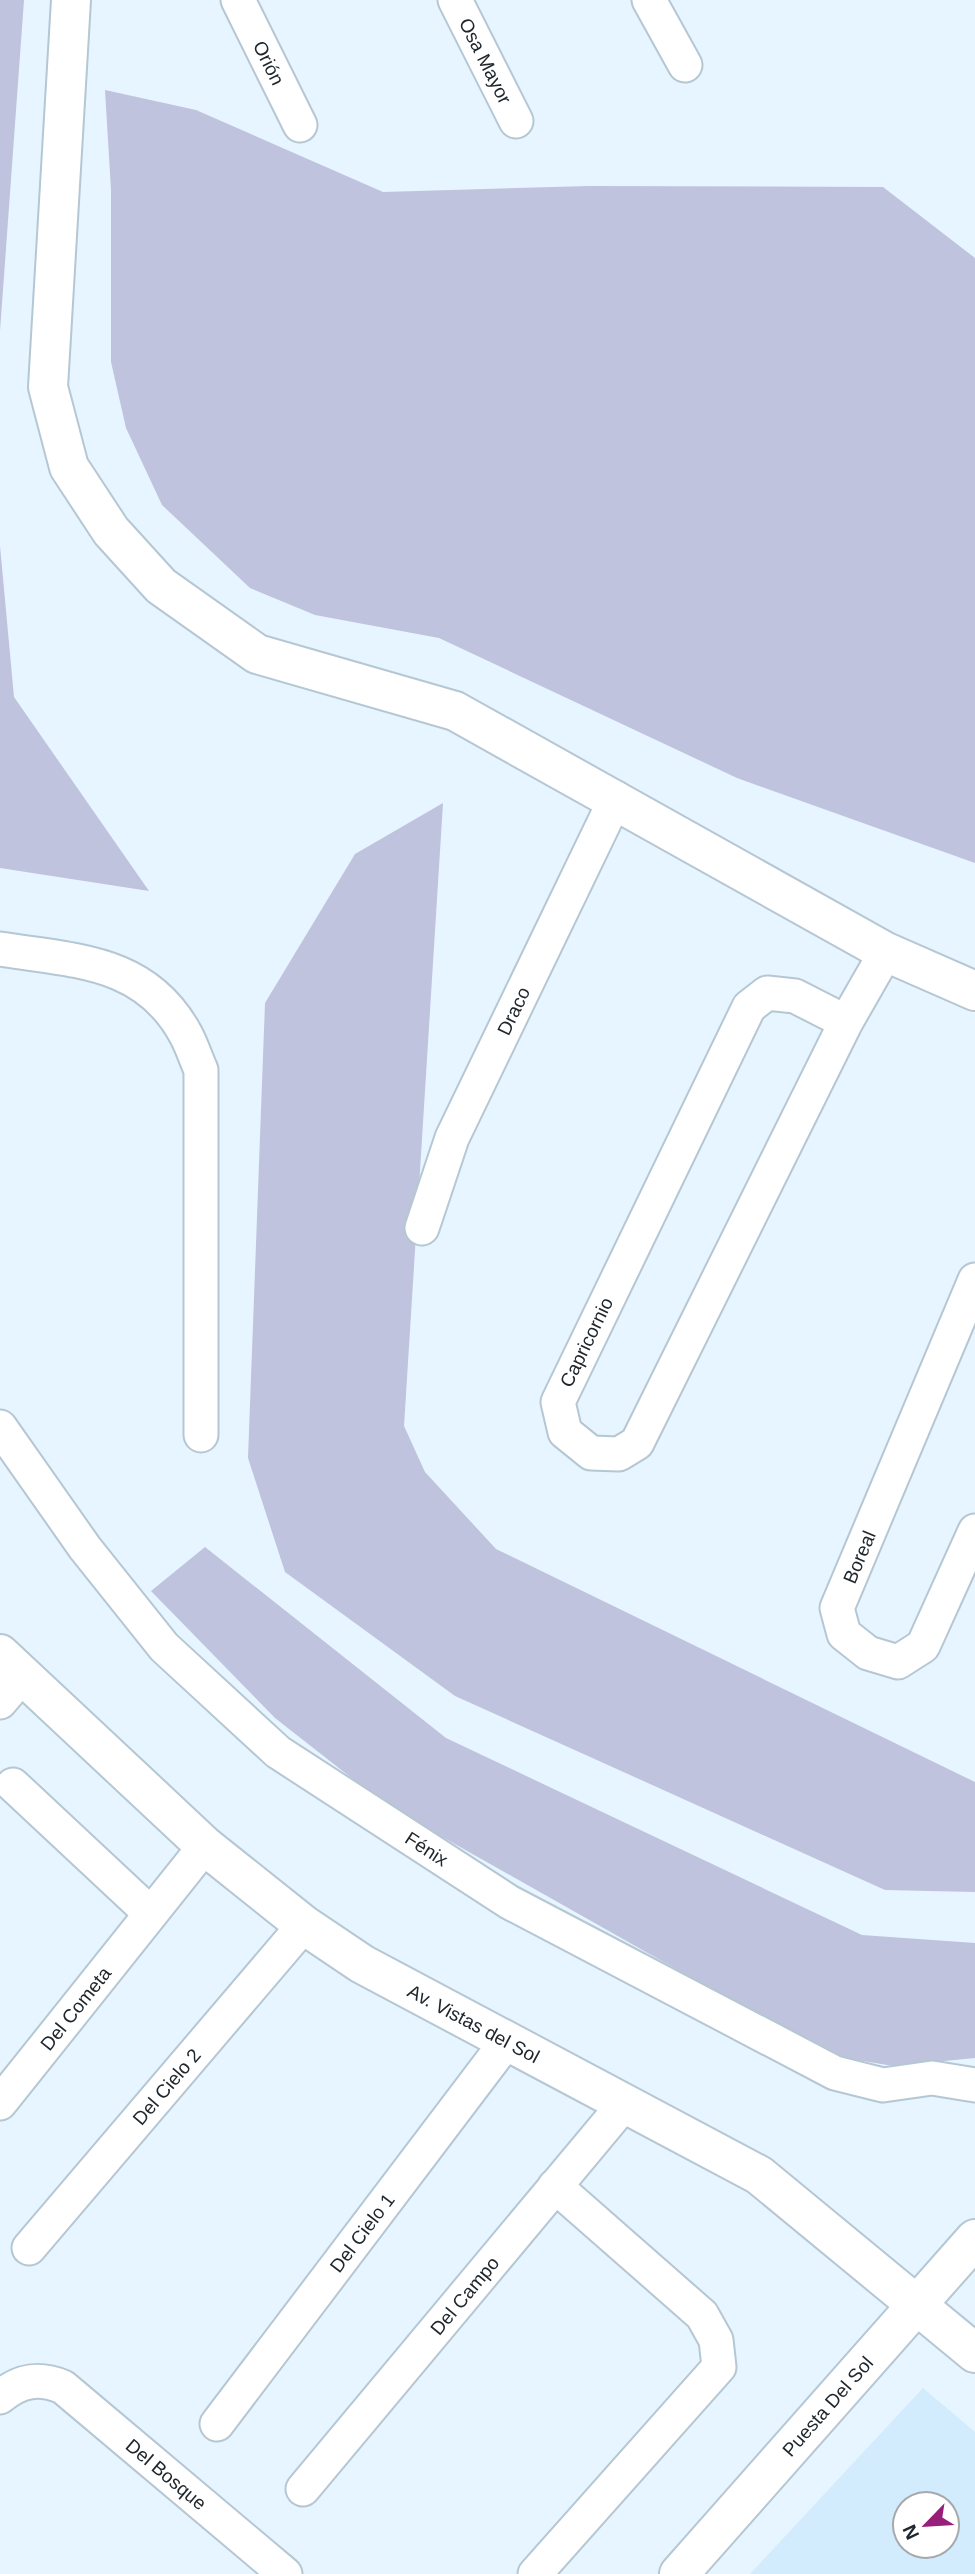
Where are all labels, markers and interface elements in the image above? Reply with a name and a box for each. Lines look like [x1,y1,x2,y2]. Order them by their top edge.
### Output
street label: Osa Mayor [455,15,516,108]
street label: Orión [249,37,288,88]
street label: Draco [493,984,534,1039]
street label: Capricornio [556,1294,617,1390]
street label: Boreal [839,1528,880,1587]
street label: Fénix [401,1828,452,1871]
street label: Del Cometa [36,1963,116,2055]
street label: Av. Vistas del Sol [404,1980,543,2067]
street label: Del Cielo 2 [129,2045,205,2129]
street label: Del Cielo 1 [326,2190,399,2276]
street label: Del Campo [426,2253,503,2339]
street label: Puesta Del Sol [778,2352,877,2461]
street label: Del Bosque [122,2435,210,2514]
north arrow [891,2490,961,2560]
text: N [899,2521,923,2543]

